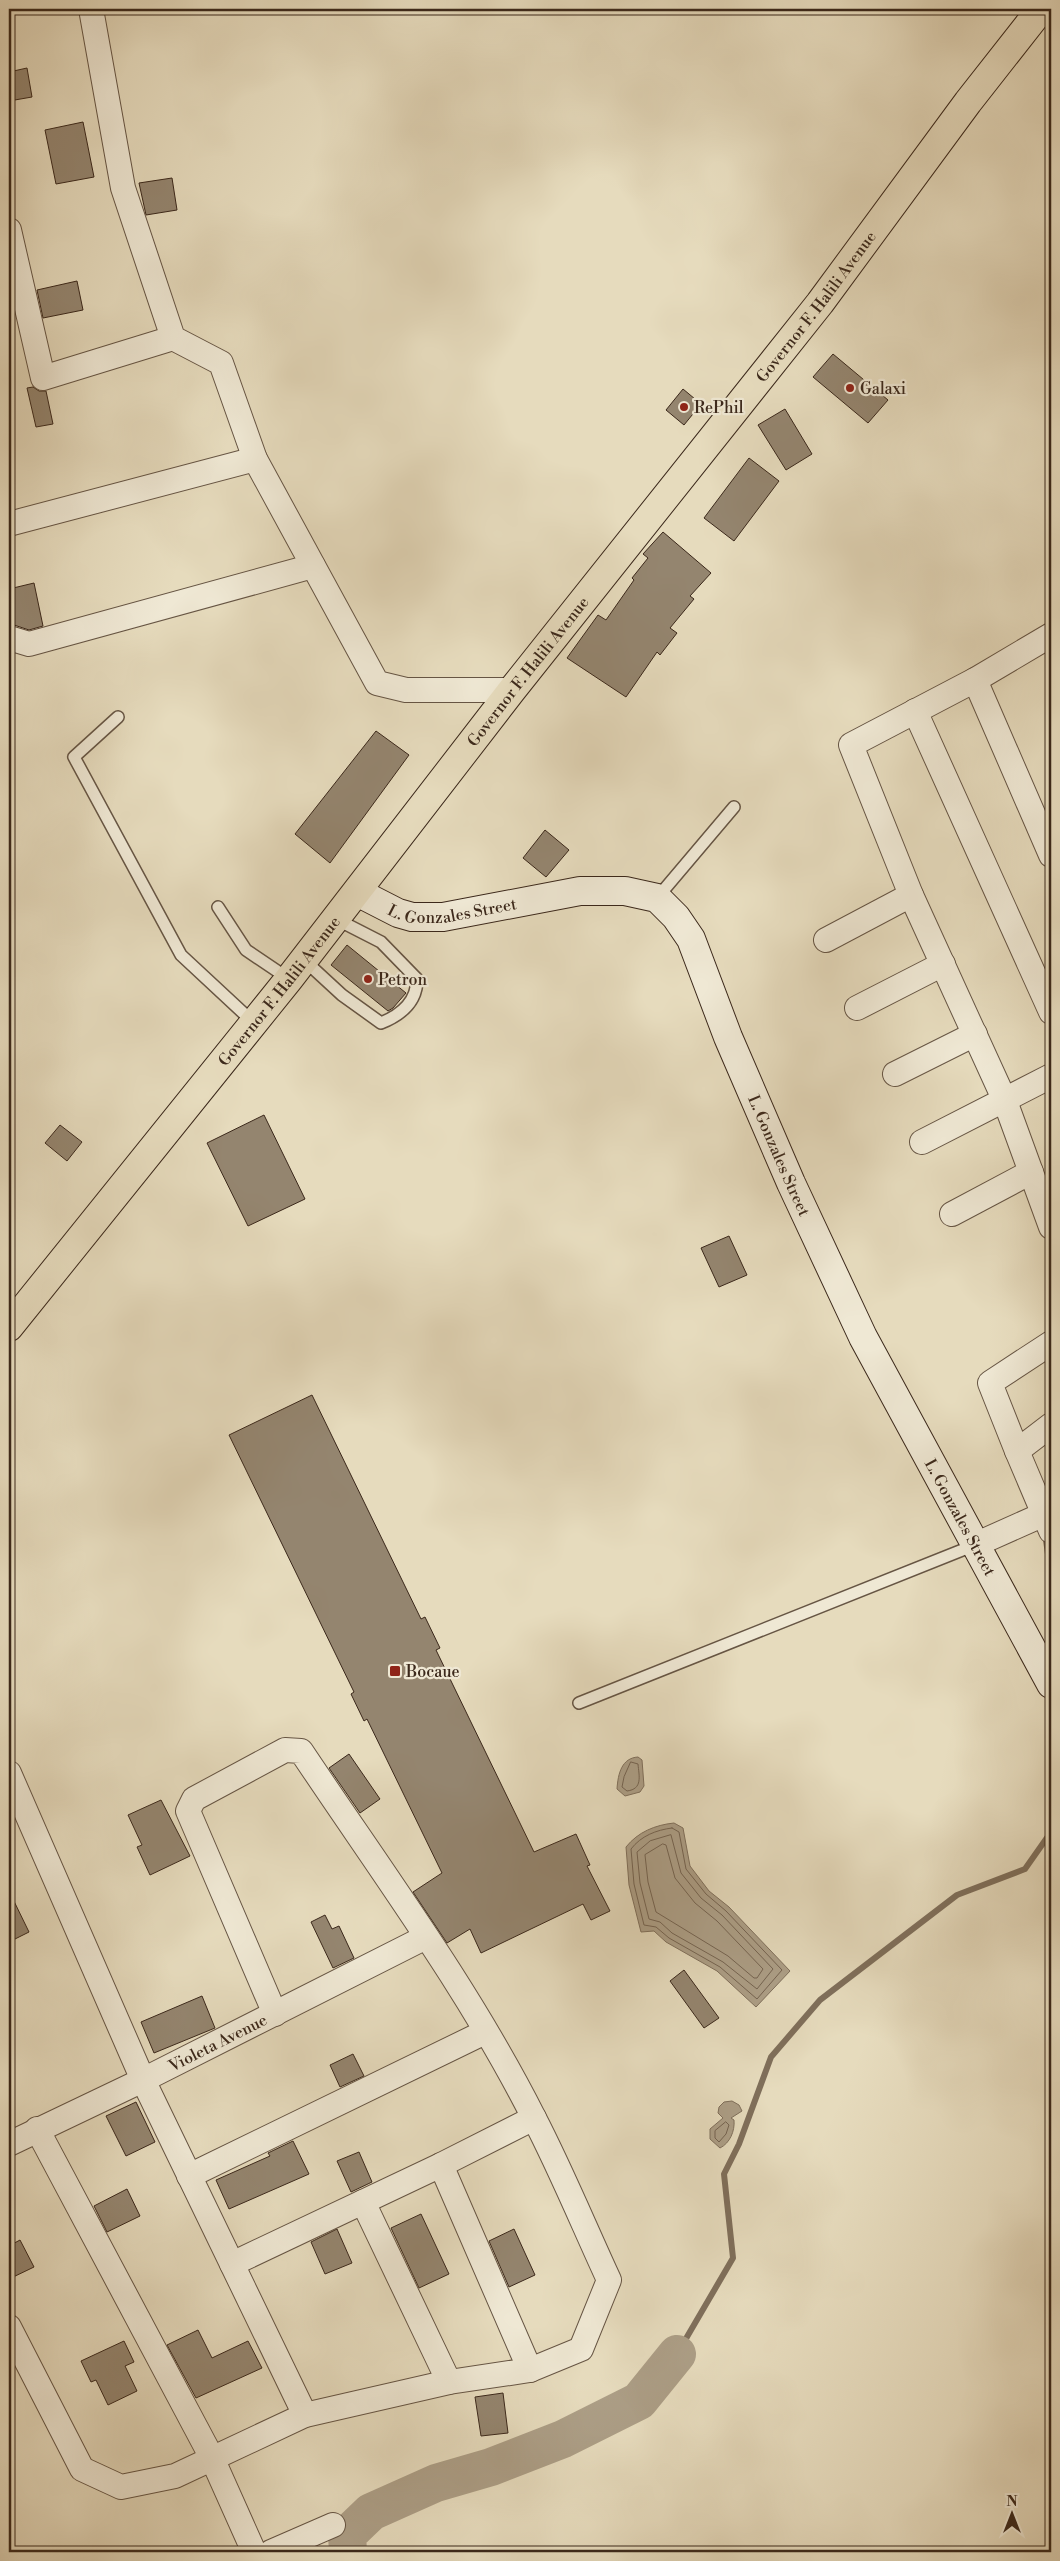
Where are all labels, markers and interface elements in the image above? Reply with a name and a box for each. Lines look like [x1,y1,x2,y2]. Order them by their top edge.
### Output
street label: Governor F. Halili Avenue [752,227,881,387]
place label: Galaxi [860,379,906,399]
marker: Galaxi [844,382,856,394]
place label: RePhil [694,398,744,418]
marker: RePhil [678,401,690,413]
street label: Governor F. Halili Avenue [463,593,594,751]
street label: L. Gonzales Street [384,894,519,929]
street label: Governor F. Halili Avenue [214,912,345,1070]
place label: Petron [378,970,427,990]
marker: Petron [362,973,374,985]
street label: L. Gonzales Street [743,1092,814,1220]
street label: L. Gonzales Street [920,1456,1000,1580]
place label: Bocaue [405,1662,460,1682]
marker: Bocaue [388,1664,402,1678]
street label: Violeta Avenue [164,2010,271,2077]
north arrow [988,2488,1038,2538]
text: N [1006,2493,1018,2511]

